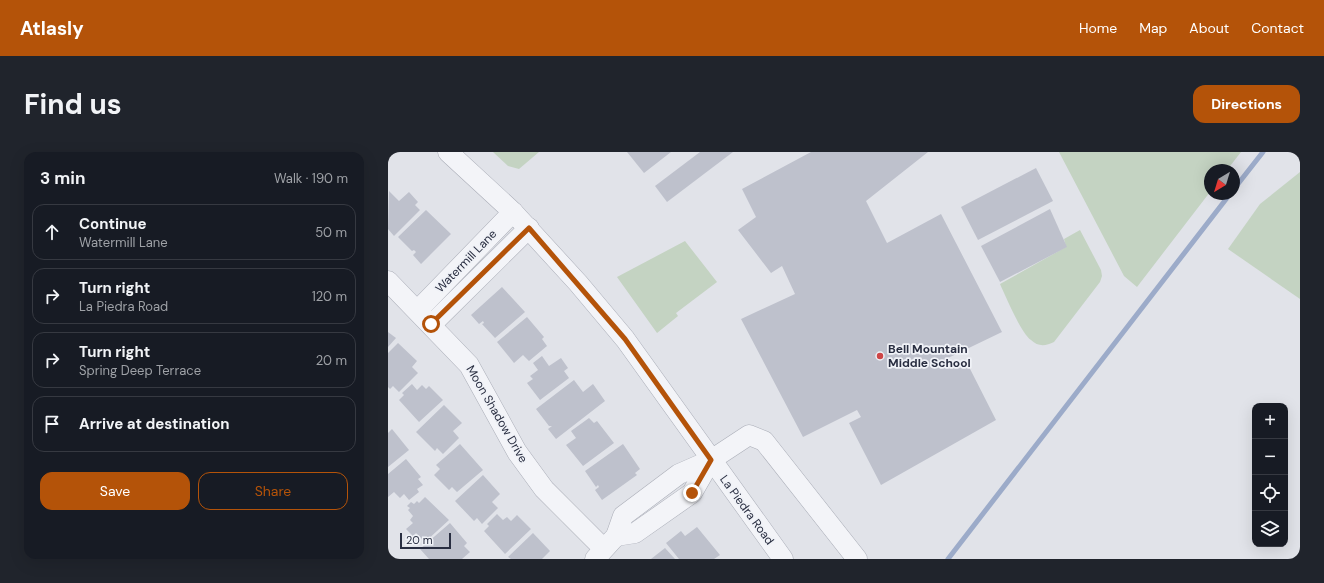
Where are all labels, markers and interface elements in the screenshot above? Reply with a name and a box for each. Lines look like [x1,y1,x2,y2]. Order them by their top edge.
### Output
text: Atlasly [20,16,84,41]
text: Home [1079,19,1117,37]
text: Map [1139,19,1167,37]
text: About [1189,19,1229,37]
text: Contact [1251,19,1304,37]
button: Directions [1193,85,1300,123]
text: Find us [24,86,122,123]
north arrow [1204,164,1240,200]
text: 3 min [40,167,85,189]
text: Walk · 190 m [274,170,348,187]
text: Continue [79,214,147,234]
icon: ahead [41,221,63,243]
text: 50 m [315,224,347,241]
street label: Watermill Lane [432,226,500,296]
text: Watermill Lane [79,234,168,251]
text: Turn right [79,278,150,298]
icon: right [41,285,63,307]
text: 120 m [312,288,347,305]
text: La Piedra Road [79,298,168,315]
route start [422,315,440,333]
place label: Bell Mountain Middle School [888,341,971,371]
text: Turn right [79,342,150,362]
icon: right [41,349,63,371]
marker: Bell Mountain Middle School [875,351,885,361]
text: 20 m [316,352,347,369]
text: Spring Deep Terrace [79,362,201,379]
street label: Moon Shadow Drive [463,362,532,466]
map controls [1252,403,1288,547]
button: + [1252,403,1288,439]
icon: arrive [41,413,63,435]
text: Arrive at destination [79,414,230,434]
button: − [1252,439,1288,475]
button: Save [40,472,190,510]
button: Share [198,472,348,510]
street label: La Piedra Road [716,472,778,548]
button: locate [1252,475,1288,511]
route end [683,484,701,502]
button: layers [1252,511,1288,547]
scale bar [400,531,451,550]
text: 20 m [406,533,432,547]

